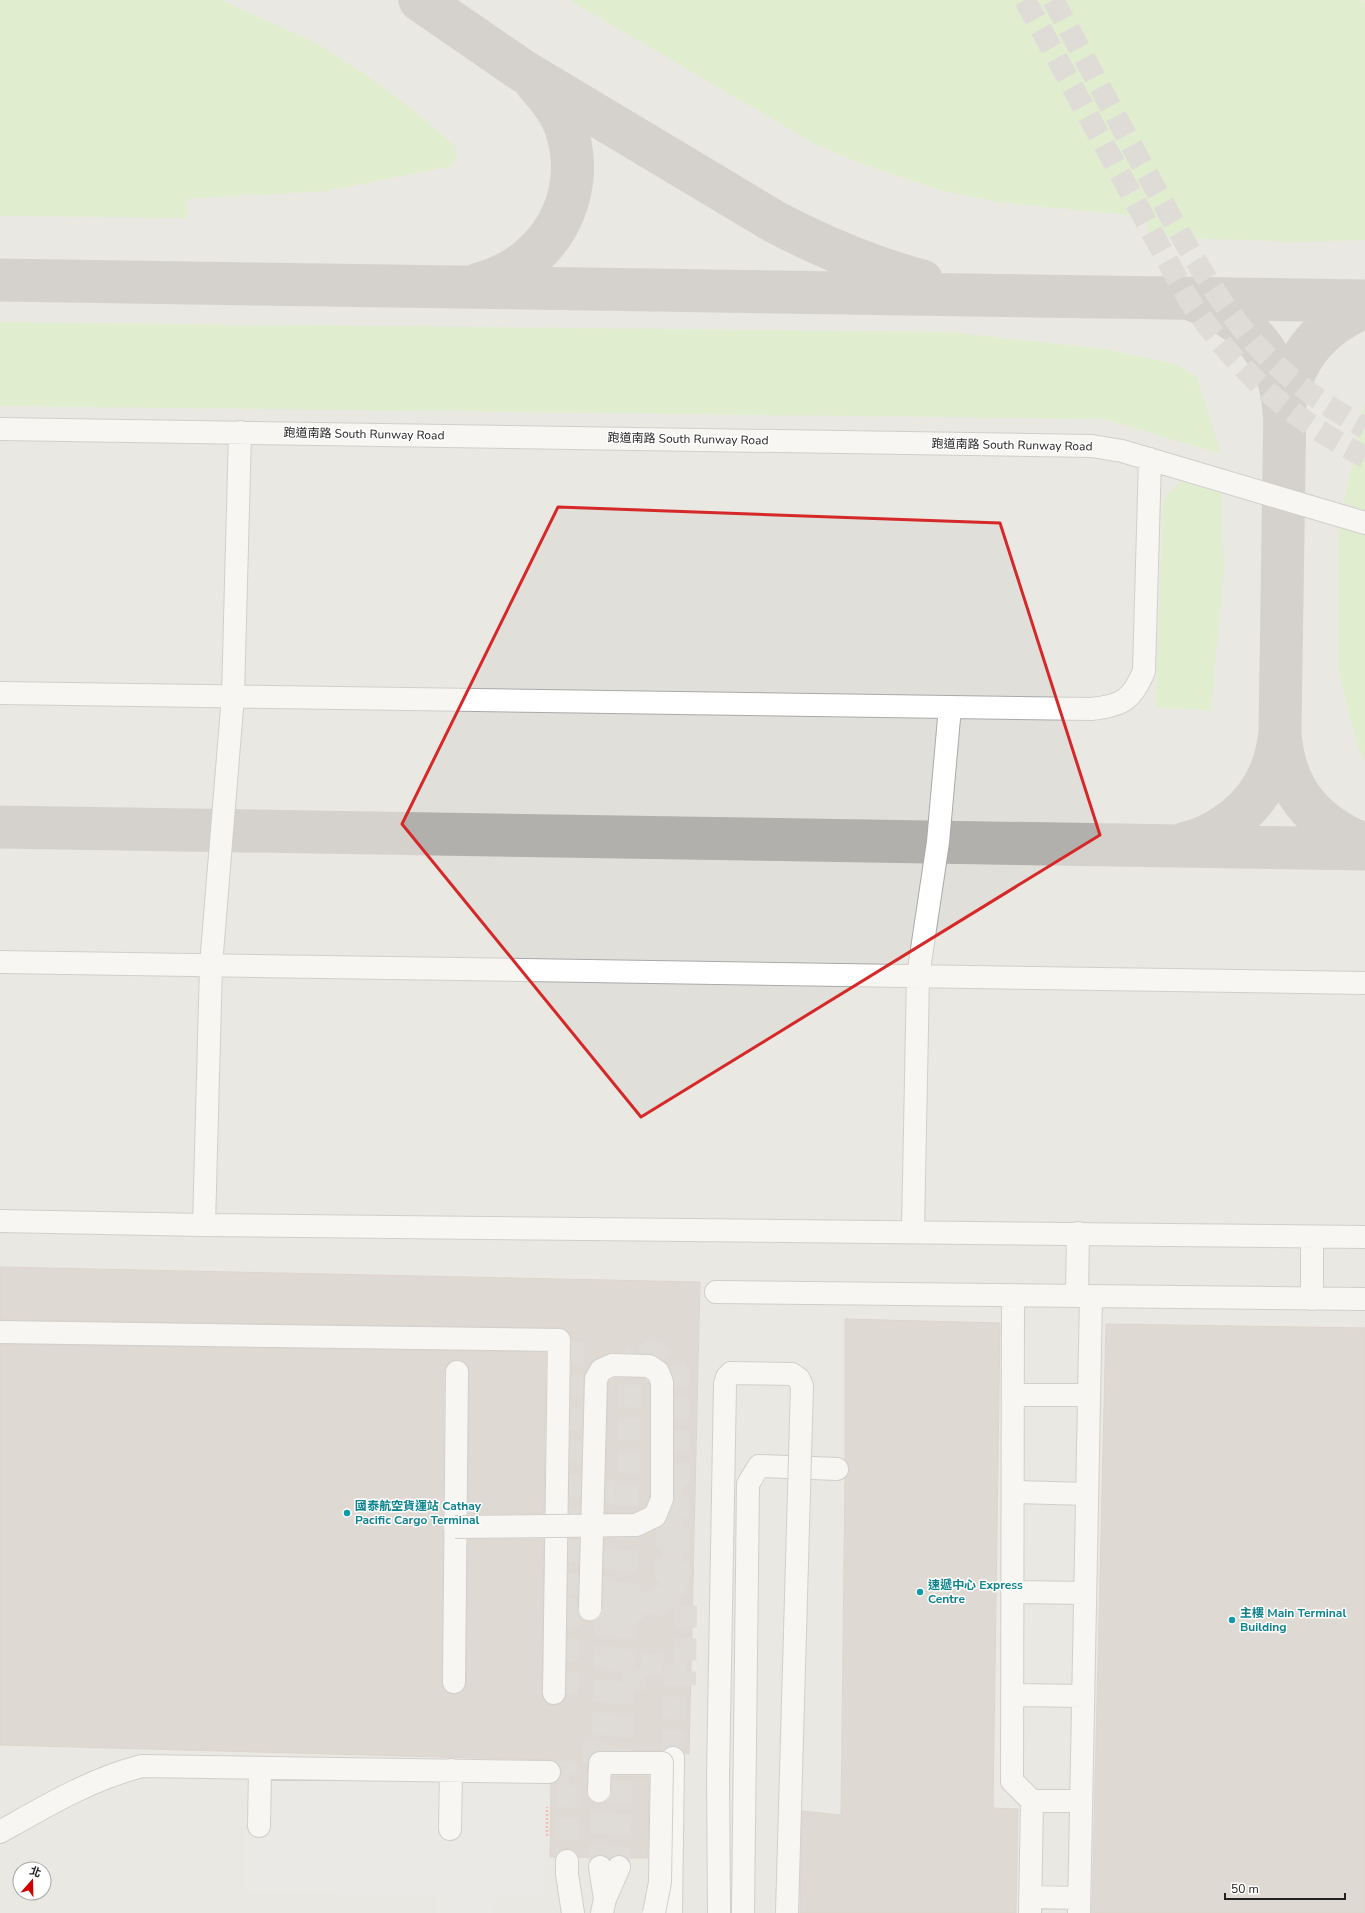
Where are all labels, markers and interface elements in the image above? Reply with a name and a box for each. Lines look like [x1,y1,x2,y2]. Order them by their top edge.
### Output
street label: 跑道南路 South Runway Road [283,425,445,443]
street label: 跑道南路 South Runway Road [607,430,769,448]
street label: 跑道南路 South Runway Road [931,436,1093,454]
place label: 國泰航空貨運站 Cathay Pacific Cargo Terminal [355,1498,482,1528]
marker: 國泰航空貨運站 Cathay Pacific Cargo Terminal [342,1508,352,1518]
place label: 速遞中心 Express Centre [928,1577,1023,1607]
marker: 速遞中心 Express Centre [915,1587,925,1597]
place label: 主樓 Main Terminal Building [1240,1605,1346,1635]
marker: 主樓 Main Terminal Building [1227,1615,1237,1625]
north arrow [12,1861,52,1901]
text: 北 [28,1863,43,1881]
scale bar [1225,1875,1345,1901]
text: 50 m [1231,1881,1259,1897]

